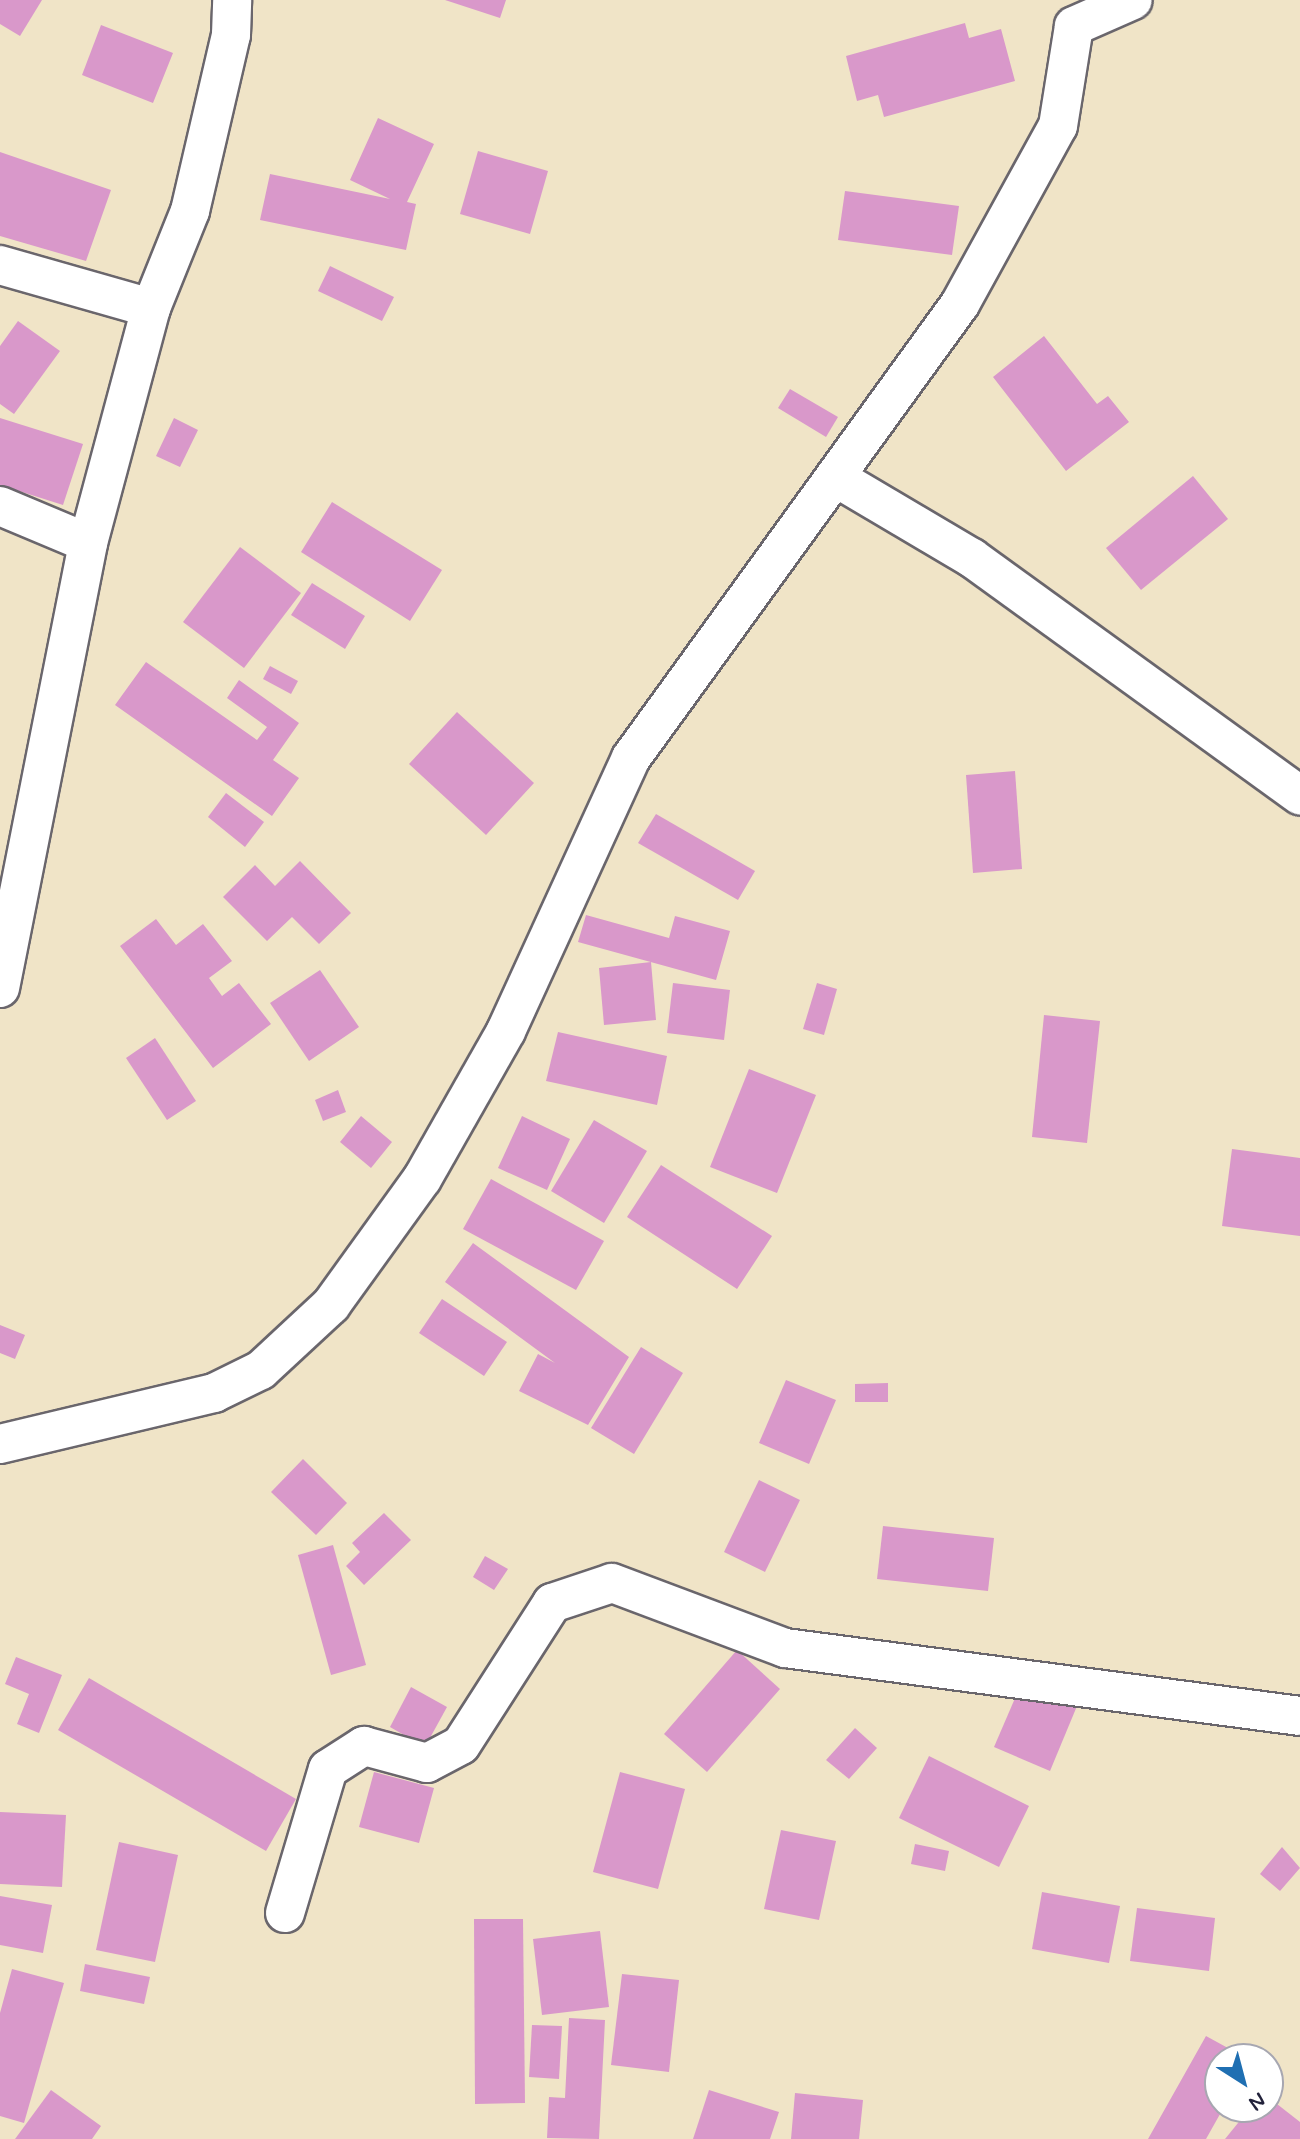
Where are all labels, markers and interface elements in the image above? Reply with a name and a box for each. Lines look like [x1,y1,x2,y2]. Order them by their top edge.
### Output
north arrow [1204,2043,1284,2123]
text: N [1243,2085,1271,2116]

